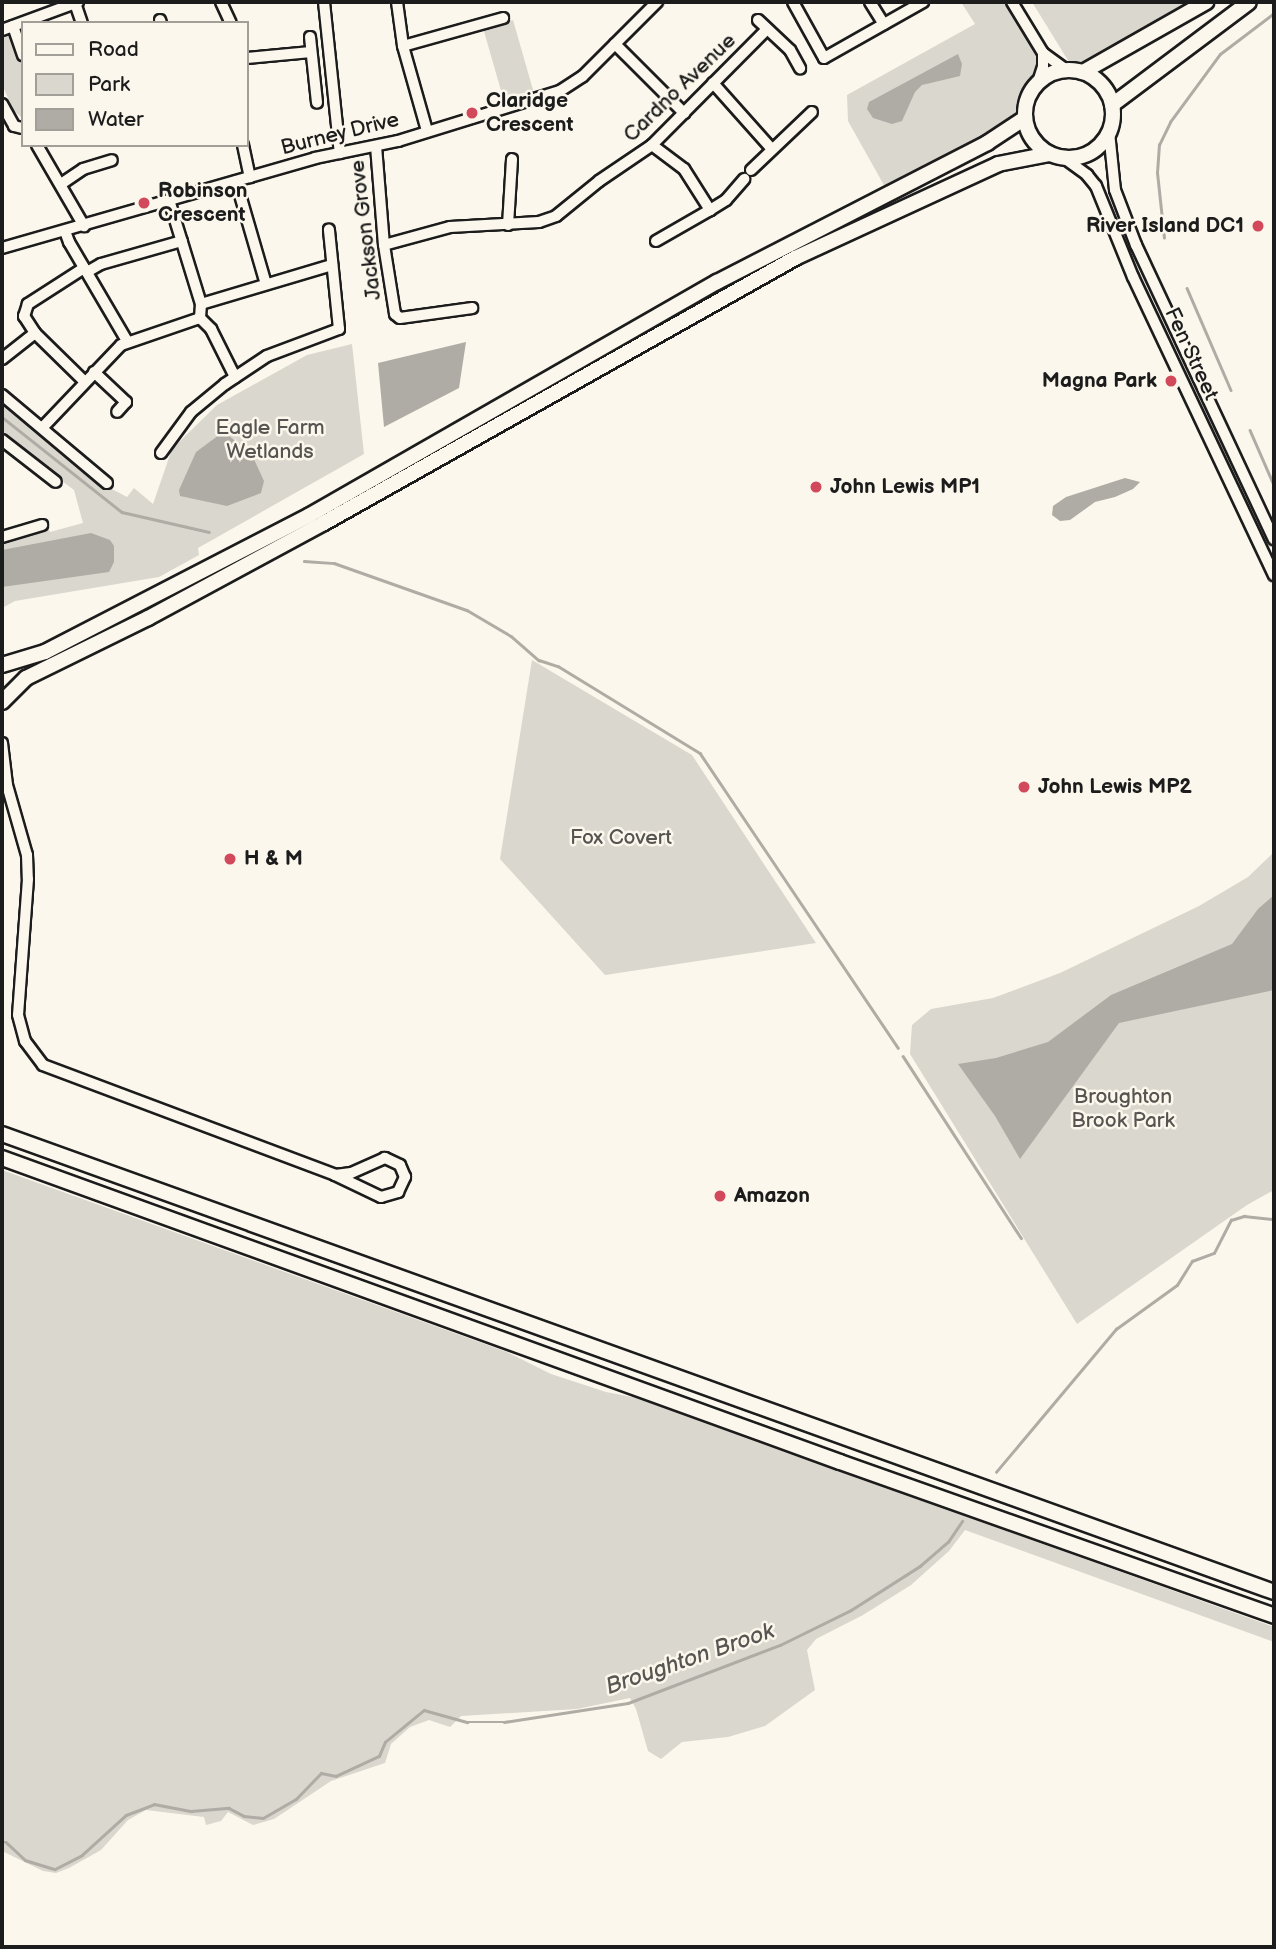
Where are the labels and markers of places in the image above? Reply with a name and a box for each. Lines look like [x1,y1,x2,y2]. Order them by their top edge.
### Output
place label: Claridge Crescent [486,88,573,138]
marker: Claridge Crescent [464,105,480,121]
place label: Robinson Crescent [158,178,248,228]
marker: Robinson Crescent [136,195,152,211]
place label: River Island DC1 [1086,213,1244,239]
marker: River Island DC1 [1250,218,1266,234]
place label: Magna Park [1042,368,1157,394]
marker: Magna Park [1163,373,1179,389]
place label: John Lewis MP1 [830,474,980,500]
marker: John Lewis MP1 [808,479,824,495]
place label: John Lewis MP2 [1038,774,1192,800]
marker: John Lewis MP2 [1016,779,1032,795]
place label: H & M [244,846,303,872]
marker: H & M [222,851,238,867]
place label: Amazon [734,1183,810,1209]
marker: Amazon [712,1188,728,1204]

